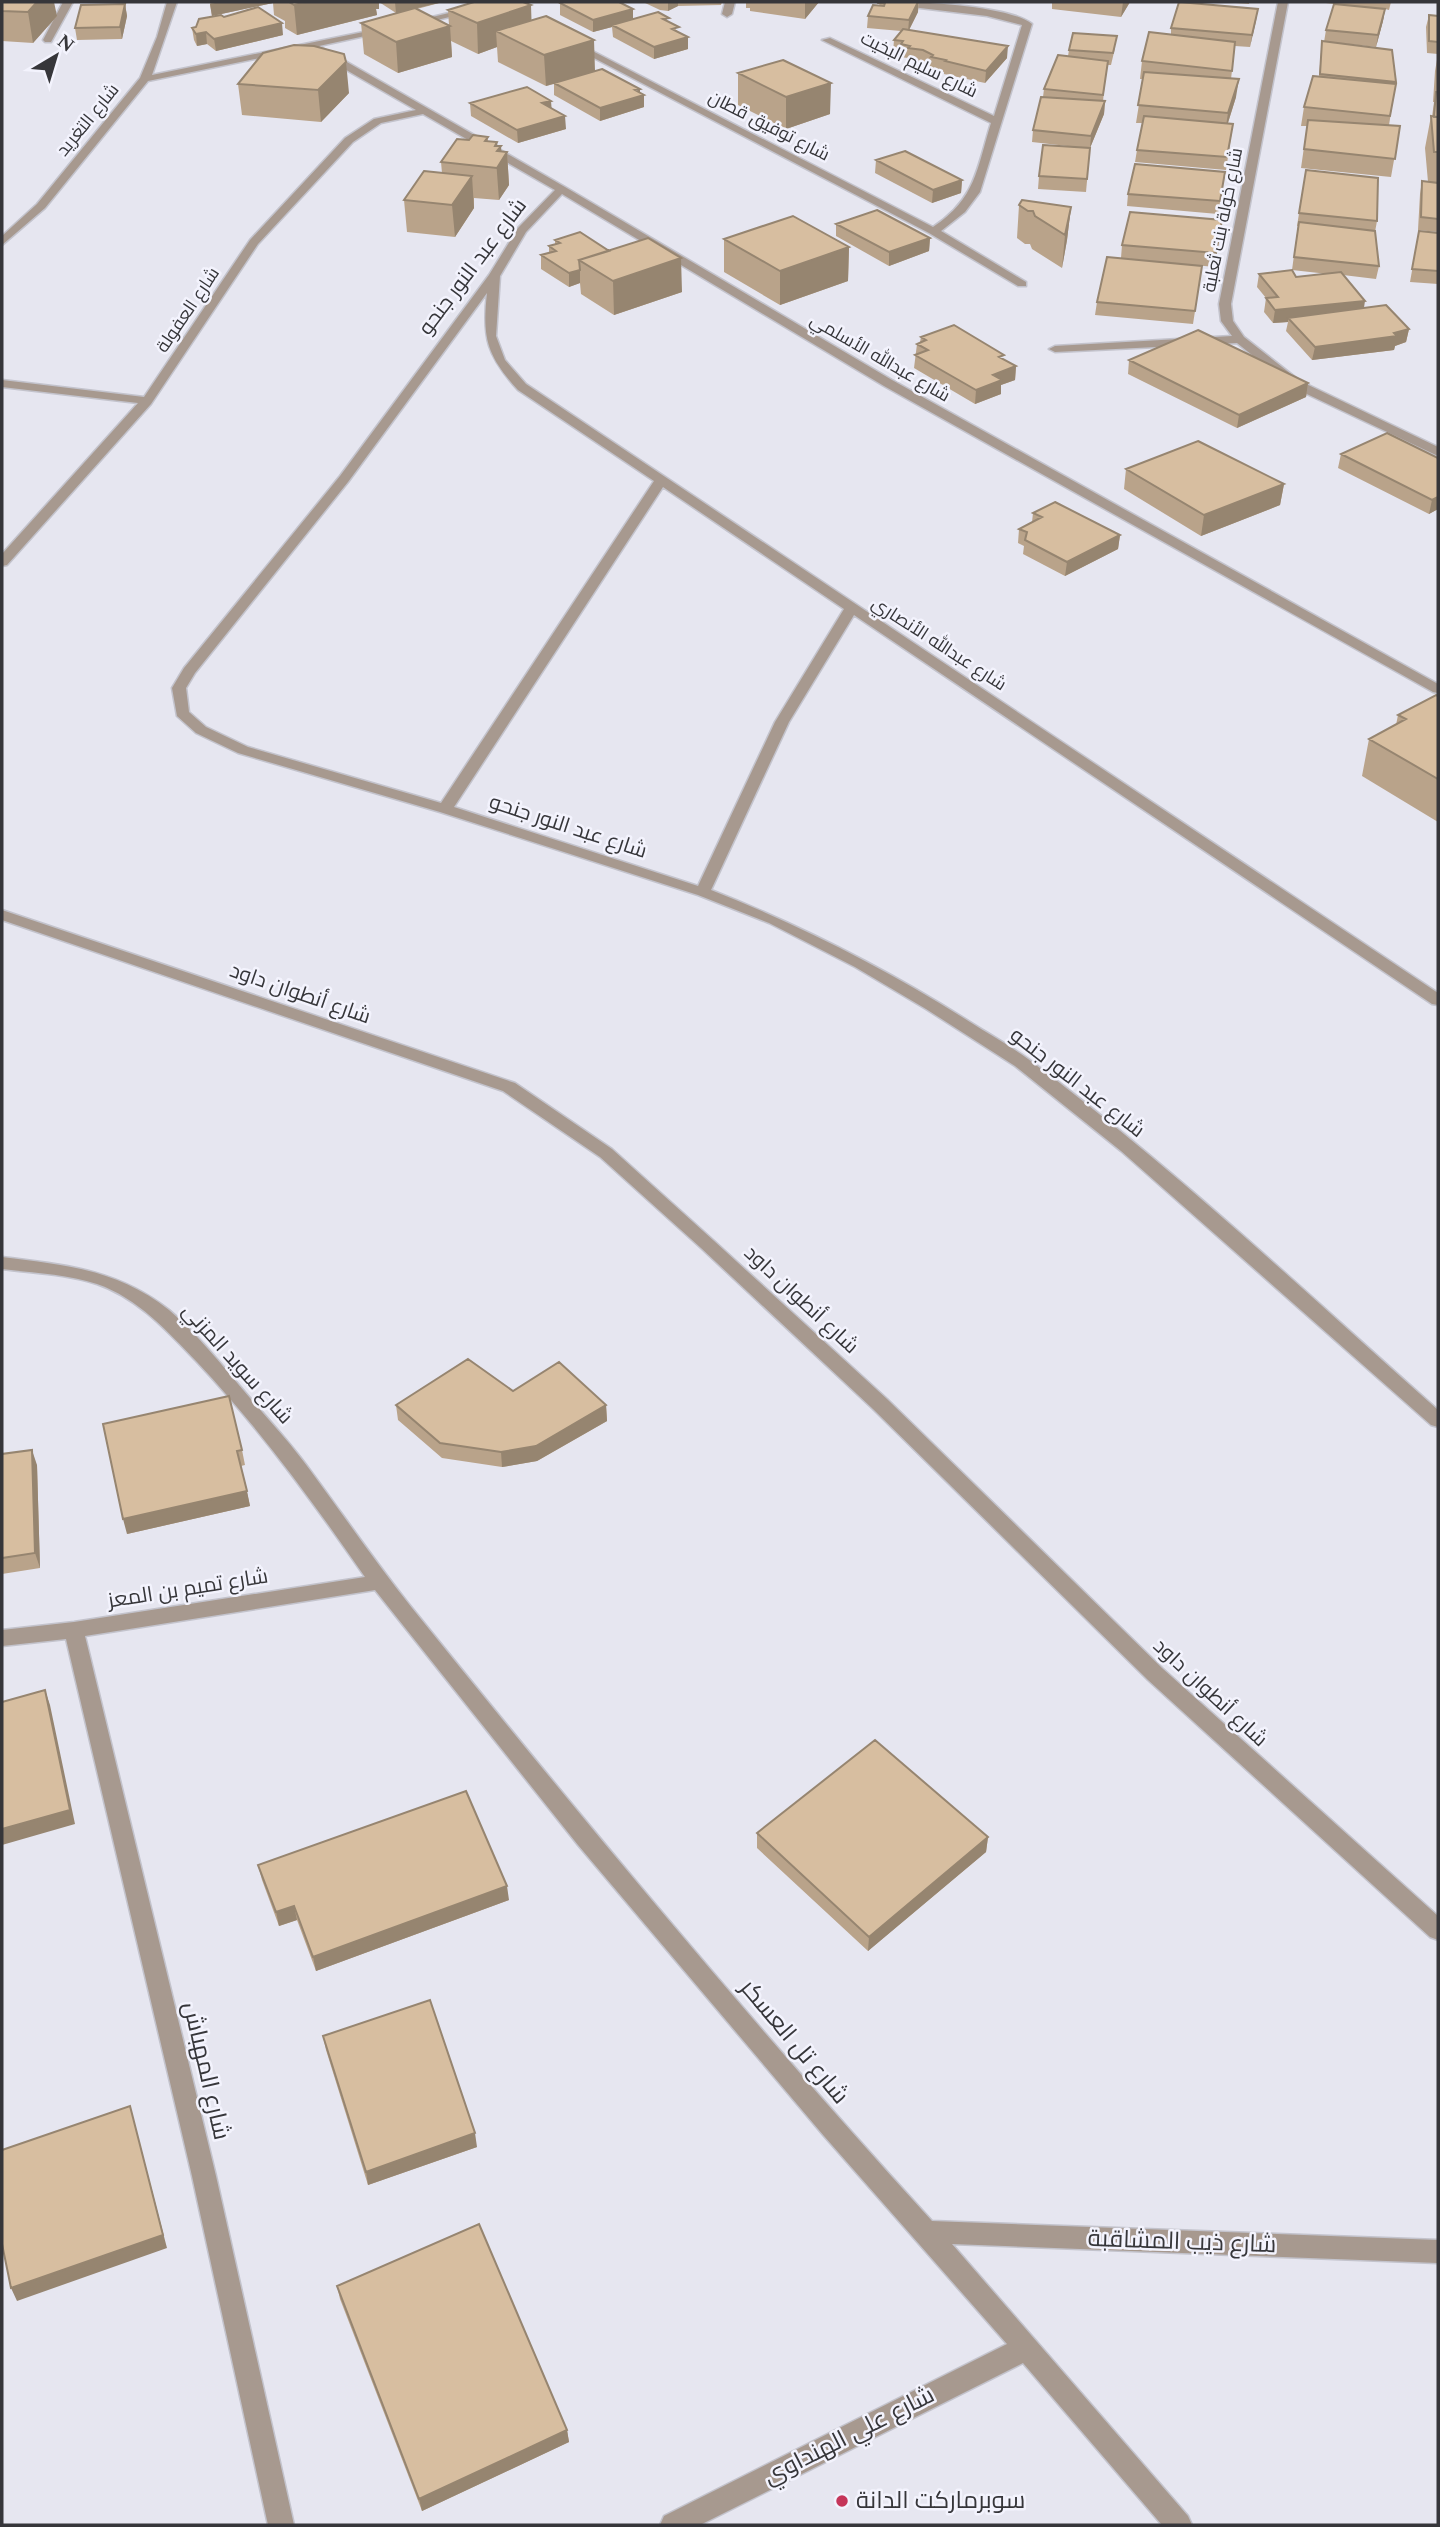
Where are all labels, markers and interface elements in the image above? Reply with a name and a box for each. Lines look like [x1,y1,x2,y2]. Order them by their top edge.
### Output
north arrow [21,21,91,91]
street label: شارع سليم البخيت [856,25,982,105]
text: N [51,28,81,60]
street label: شارع التغريد [50,78,126,162]
street label: شارع توفيق قطان [704,84,834,168]
street label: شارع خولة بنت ثعلبة [1196,146,1250,294]
street label: شارع عبد النور جنحو [411,192,535,342]
street label: شارع العفولة [149,262,227,358]
street label: شارع عبدالله الأسلمي [805,307,955,409]
street label: شارع عبدالله الأنصاري [866,590,1012,698]
street label: شارع عبد النور جنحو [485,786,651,868]
street label: شارع أنطوان داود [225,955,375,1033]
street label: شارع عبد النور جنحو [1002,1020,1152,1146]
street label: شارع أنطوان داود [736,1238,866,1362]
street label: شارع سويد المزني [174,1296,300,1432]
street label: شارع تميم بن المعز [105,1561,270,1618]
street label: شارع أنطوان داود [1145,1631,1275,1755]
street label: شارع تل العسكر [730,1970,857,2112]
street label: شارع المهباش [173,1998,239,2144]
street label: شارع ذيب المشاقبة [1087,2221,1277,2263]
street label: شارع علي الهنداوي [757,2377,941,2495]
place label: سوبرماركت الدانة [856,2483,1025,2519]
marker: سوبرماركت الدانة [834,2493,850,2509]

